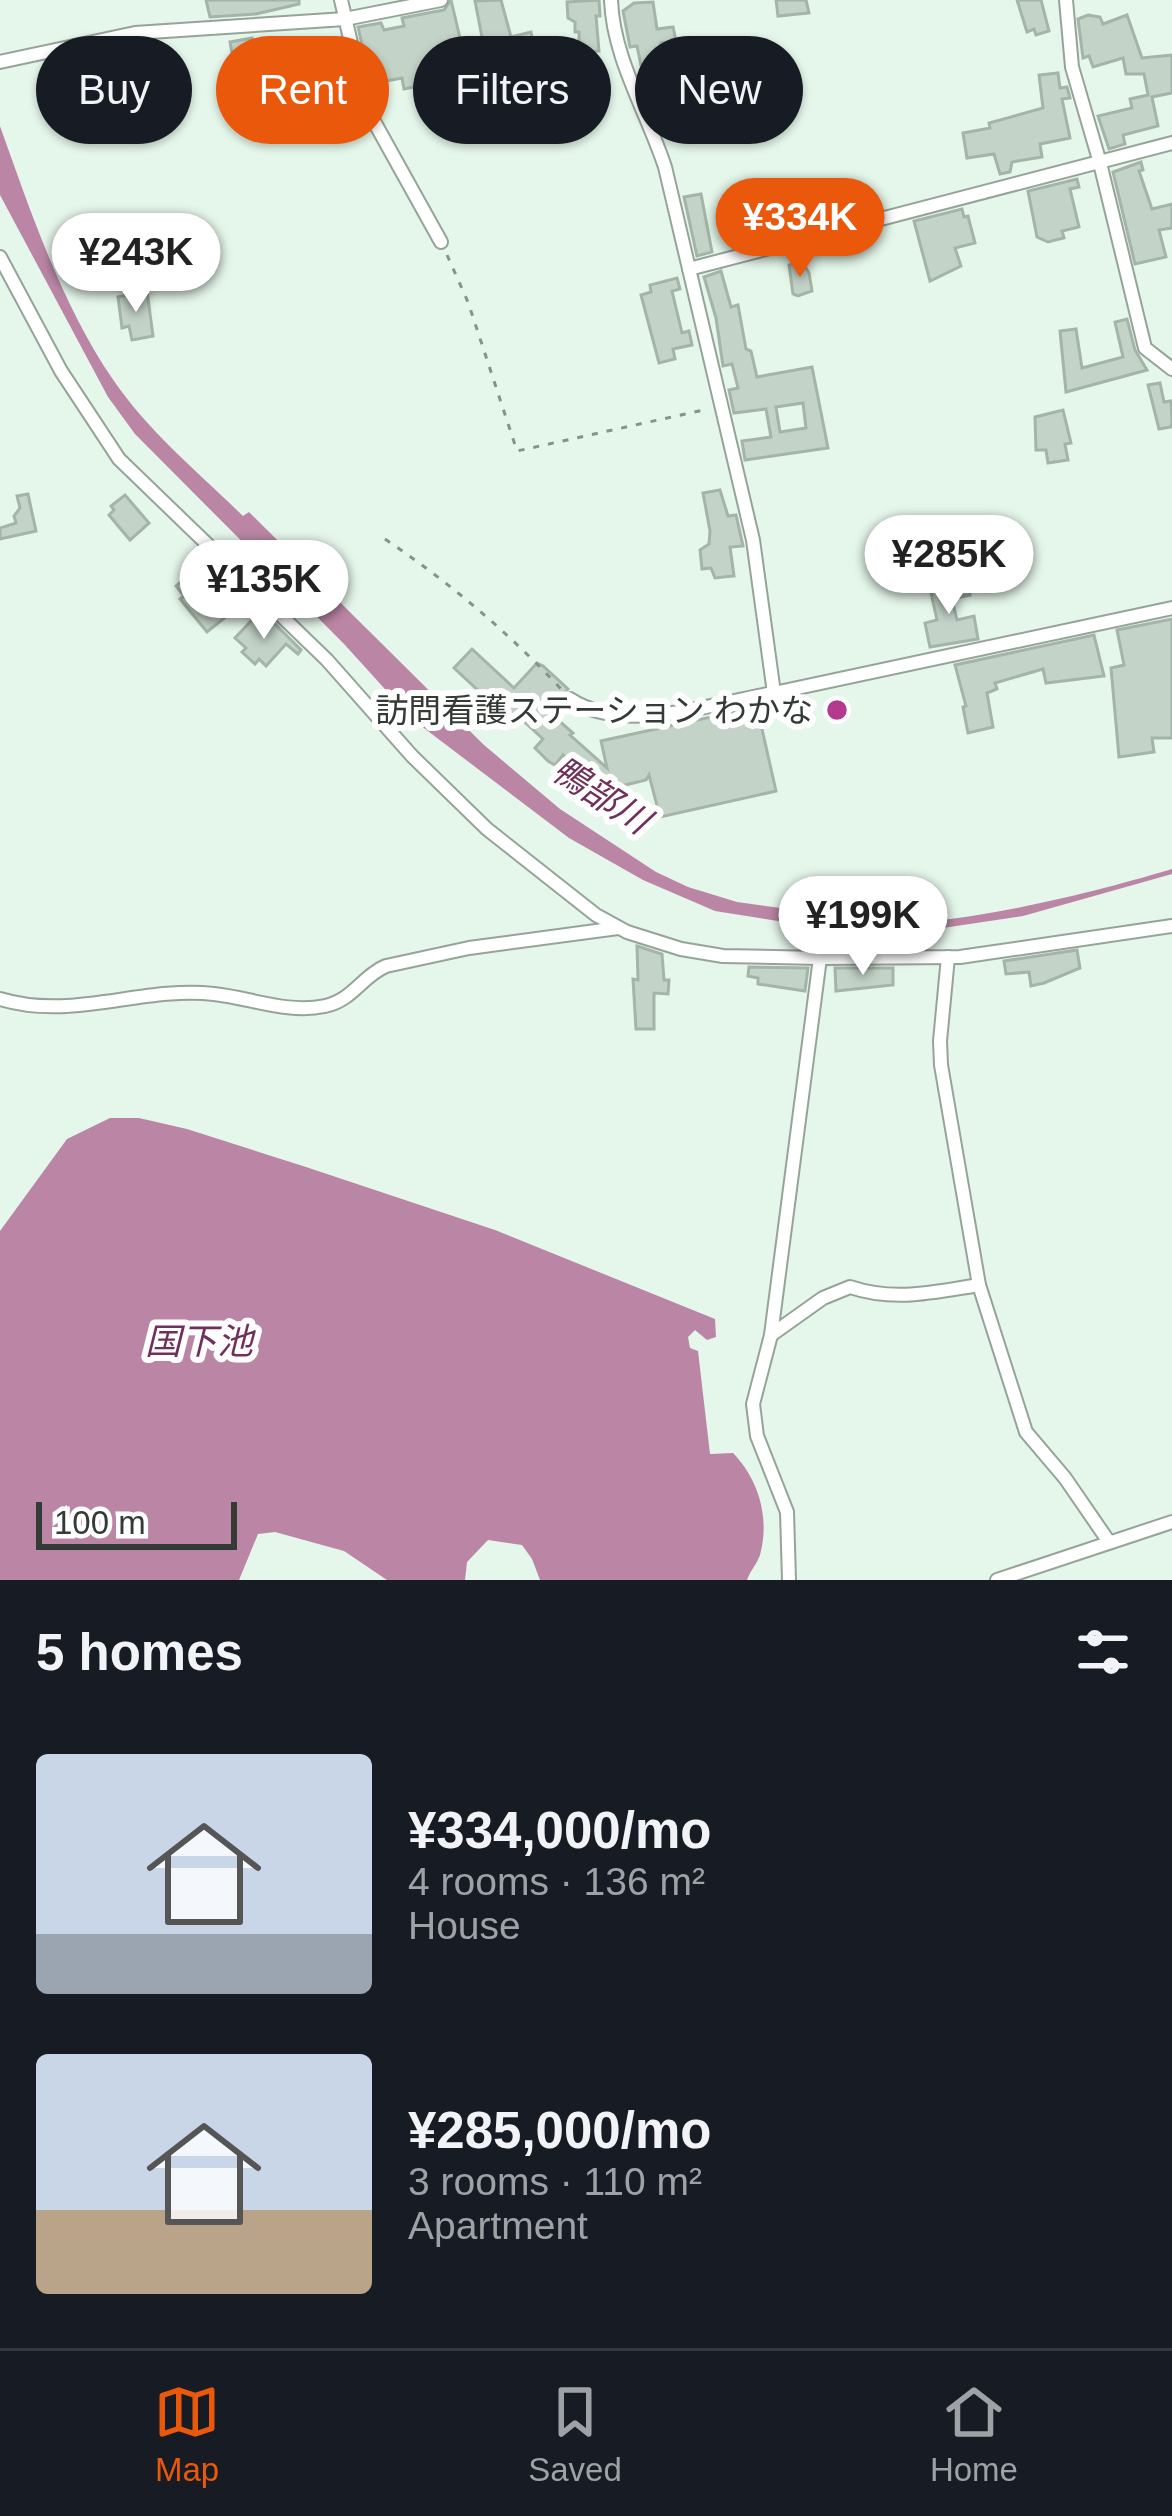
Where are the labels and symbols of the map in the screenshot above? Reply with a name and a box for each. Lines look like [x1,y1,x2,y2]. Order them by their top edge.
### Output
pin: ¥334K [716,178,884,280]
pin: ¥243K [52,213,220,315]
pin: ¥285K [865,515,1033,617]
pin: ¥135K [180,540,348,642]
place label: 訪問看護ステーション わかな [375,692,813,729]
marker: 訪問看護ステーション わかな [824,697,850,723]
water label: 鴨部川 [545,748,661,844]
pin: ¥199K [779,876,947,978]
water label: 国下池 [145,1321,256,1362]
scale bar [36,1496,237,1549]

